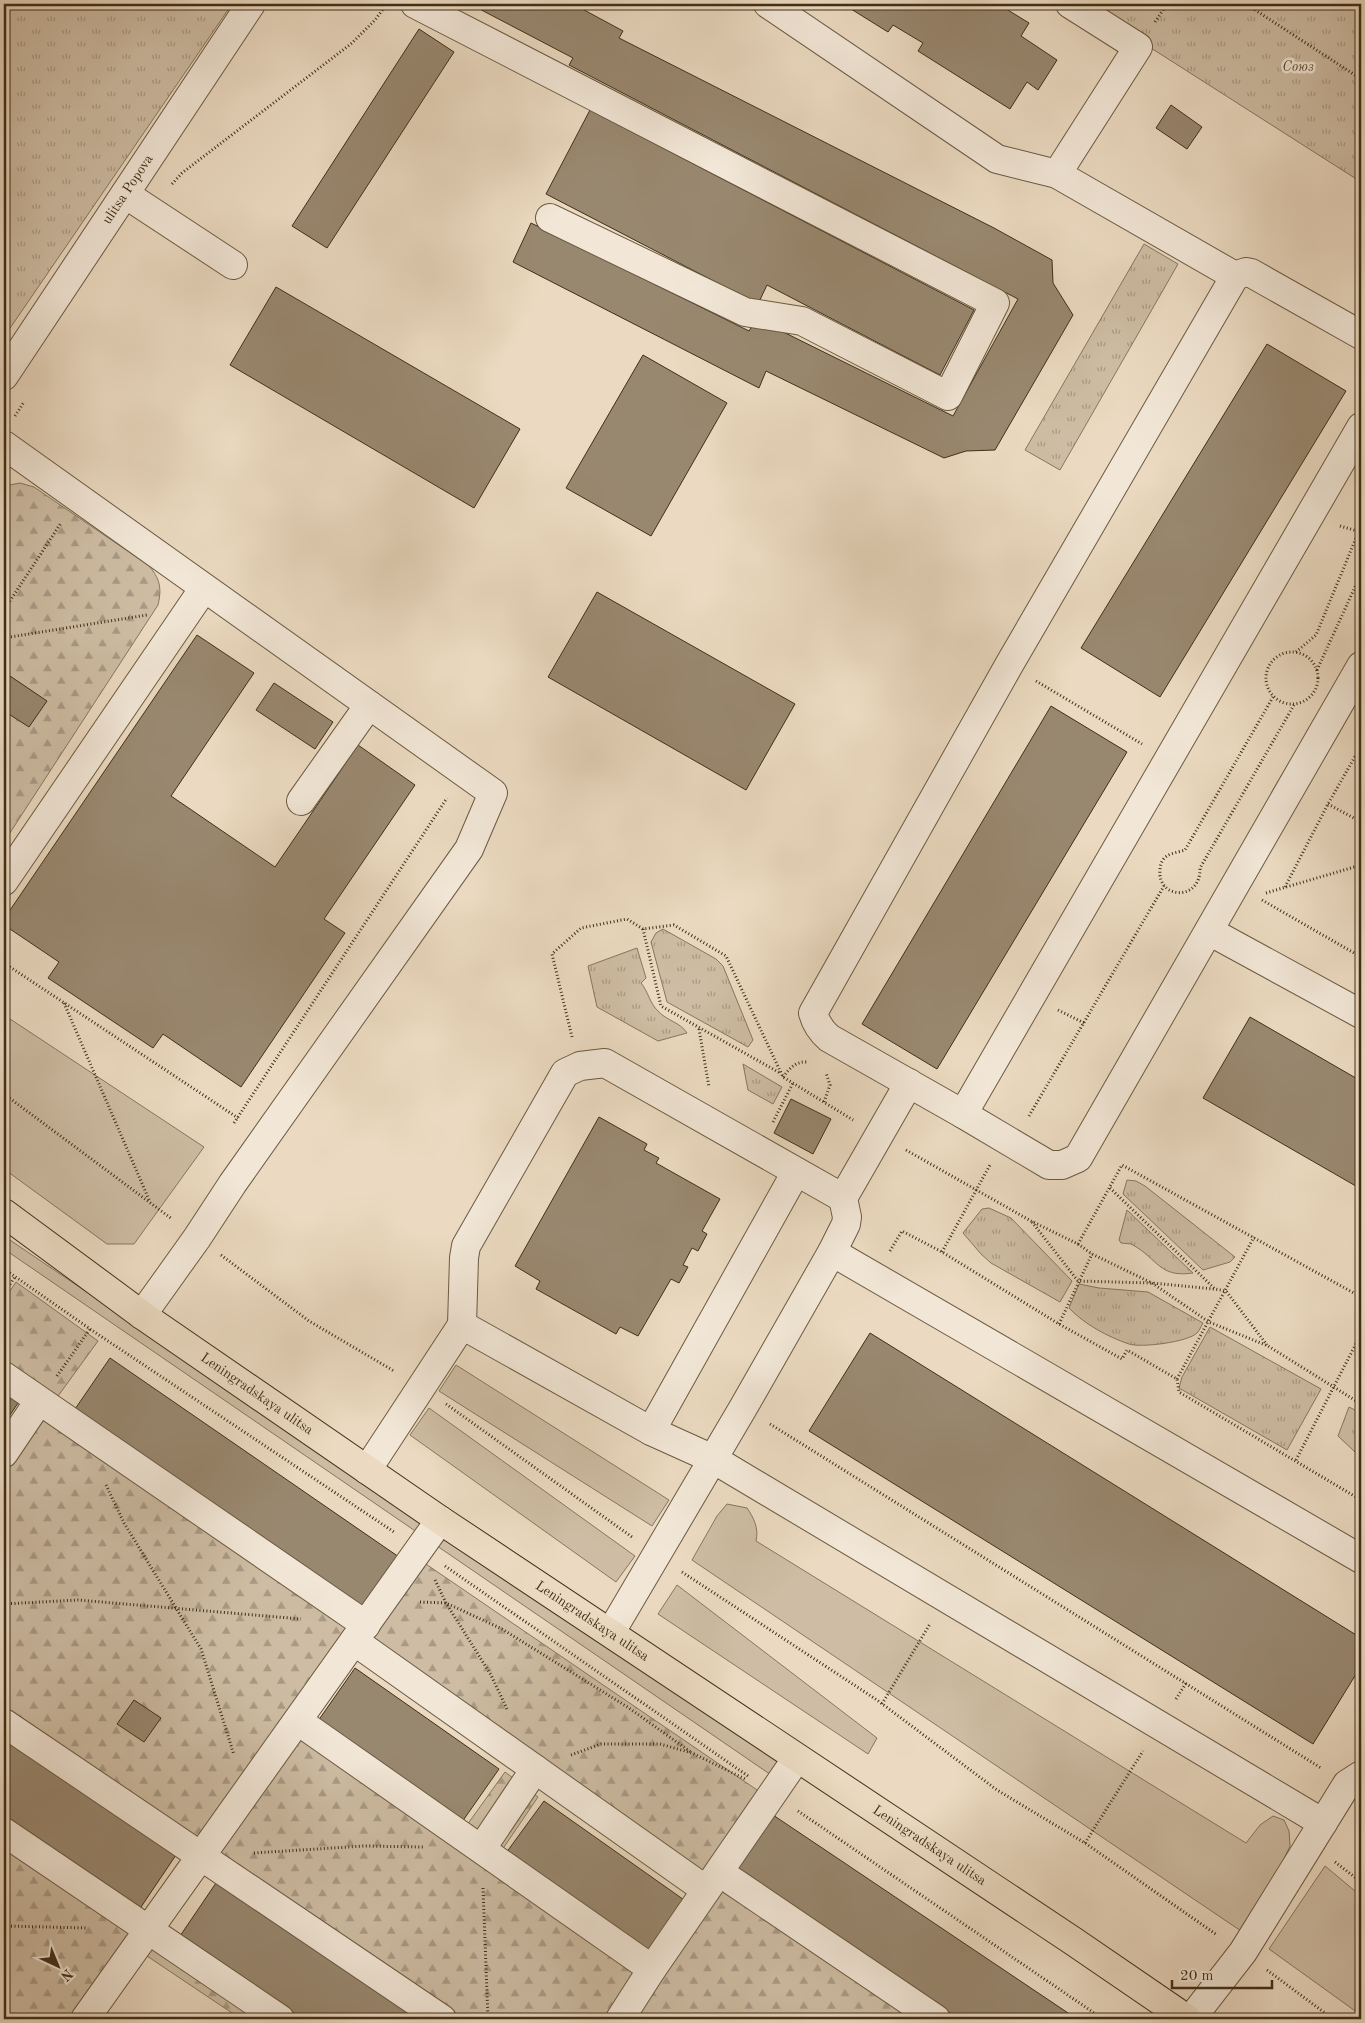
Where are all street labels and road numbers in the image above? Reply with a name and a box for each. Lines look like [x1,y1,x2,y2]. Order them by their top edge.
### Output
street label: ulitsa Popova [100,152,156,227]
street label: Leningradskaya ulitsa [198,1351,316,1438]
street label: Leningradskaya ulitsa [533,1578,651,1664]
street label: Leningradskaya ulitsa [870,1803,989,1888]

